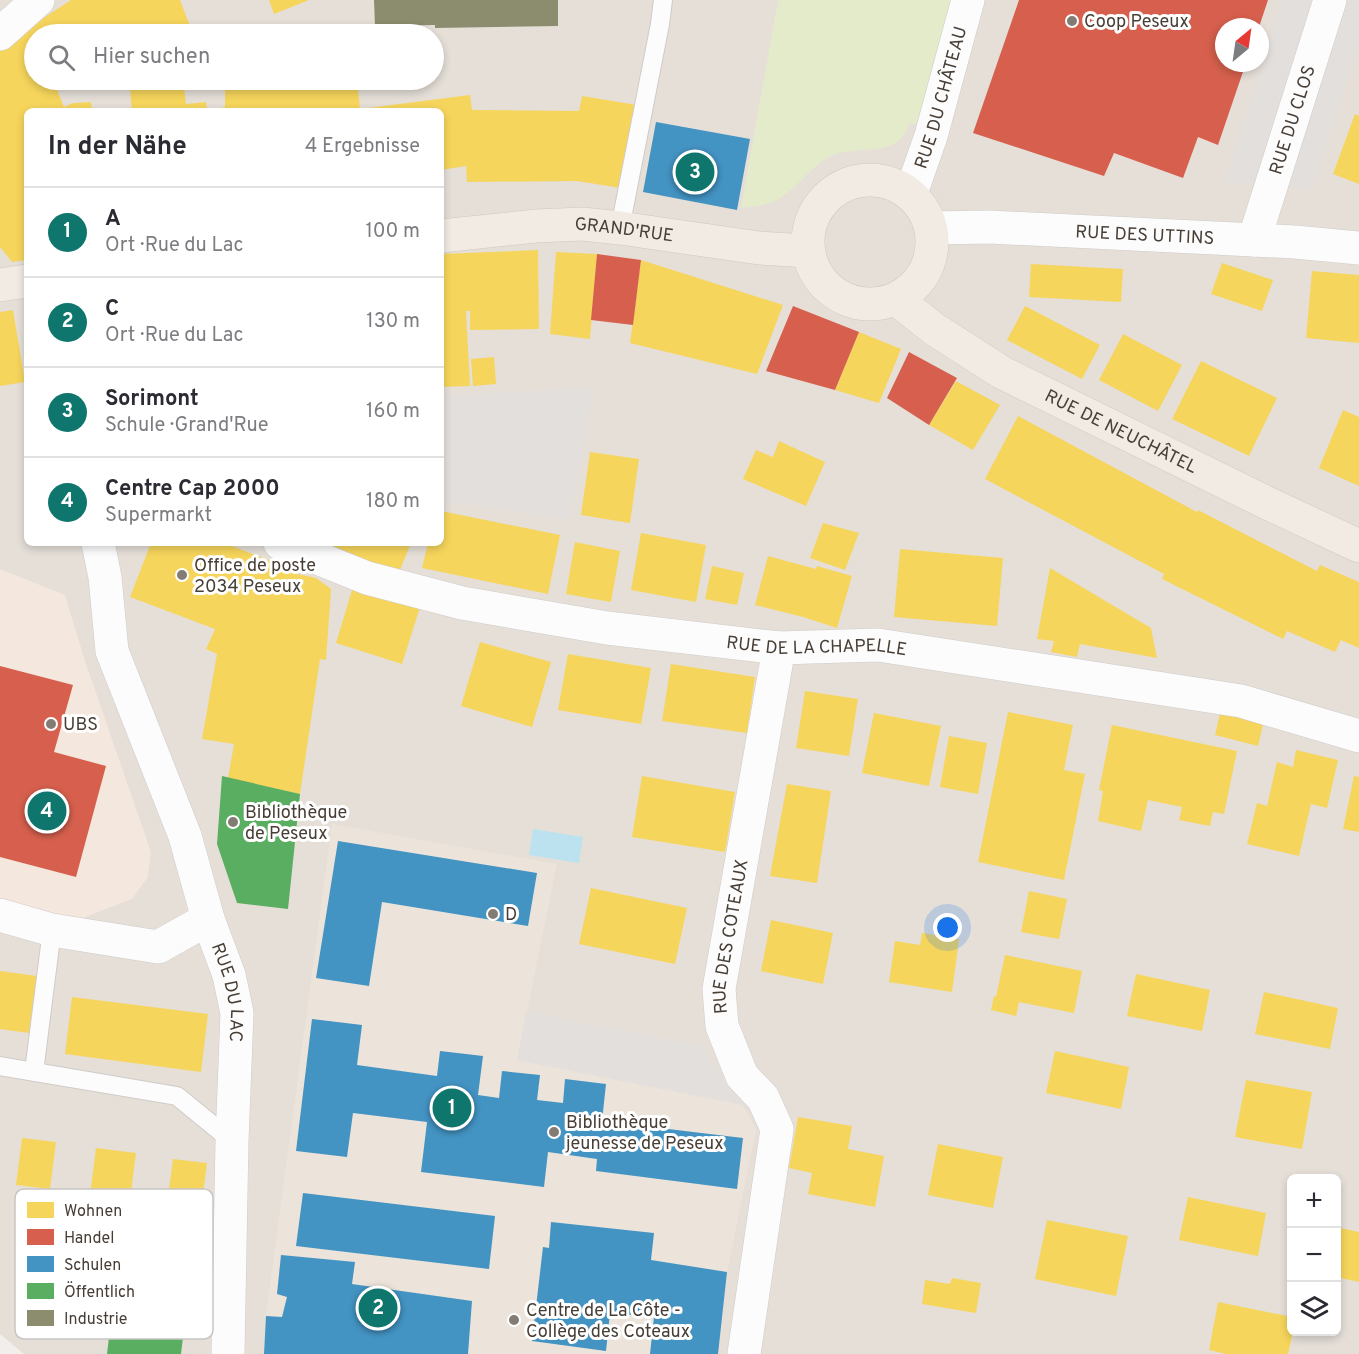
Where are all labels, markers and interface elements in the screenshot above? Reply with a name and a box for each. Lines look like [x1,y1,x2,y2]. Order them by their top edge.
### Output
place label: Coop Peseux [1084,11,1189,34]
marker: Coop Peseux [1065,14,1079,28]
north arrow [1215,18,1269,72]
search box [24,24,444,90]
street label: RUE DU CHÂTEAU [910,24,973,172]
icon: search [45,41,78,74]
text: Hier suchen [93,44,210,71]
street label: RUE DU CLOS [1265,63,1322,178]
text: In der Nähe [48,131,187,164]
text: 4 Ergebnisse [305,134,420,160]
pin: 3 [676,150,714,195]
text: A [105,206,121,233]
street label: GRAND'RUE [574,214,675,249]
text: 1 [64,219,72,245]
text: 100 m [365,219,420,245]
street label: RUE DES UTTINS [1075,221,1215,251]
text: Ort · Rue du Lac [105,233,244,259]
text: C [105,296,119,323]
text: 2 [61,309,74,335]
text: 130 m [366,309,420,335]
text: Ort · Rue du Lac [105,323,244,349]
street label: RUE DE NEUCHÂTEL [1040,385,1201,480]
text: Sorimont [105,386,199,413]
text: 3 [62,399,74,425]
text: 160 m [366,399,420,425]
text: Schule · Grand'Rue [105,413,268,439]
text: Centre Cap 2000 [105,476,280,503]
text: 4 [61,489,74,515]
text: 180 m [366,489,420,515]
text: Supermarkt [105,503,212,529]
place label: Office de poste 2034 Peseux [194,555,316,599]
marker: Office de poste 2034 Peseux [175,568,189,582]
street label: RUE DE LA CHAPELLE [725,632,908,662]
place label: UBS [63,714,98,737]
marker: UBS [44,717,58,731]
pin: 4 [28,788,66,834]
place label: Bibliothèque de Peseux [245,802,347,846]
marker: Bibliothèque de Peseux [226,815,240,829]
street label: RUE DES COTEAUX [709,858,755,1015]
place label: D [505,904,517,927]
marker: D [486,907,500,921]
your location [933,913,962,942]
street label: RUE DU LAC [205,940,247,1042]
pin: 1 [432,1086,472,1130]
place label: Bibliothèque jeunesse de Peseux [565,1112,723,1156]
marker: Bibliothèque jeunesse de Peseux [547,1125,561,1139]
map controls [1287,1174,1341,1336]
button: + [1287,1174,1341,1228]
legend [15,1189,213,1339]
text: Wohnen [64,1202,122,1222]
button: − [1287,1228,1341,1282]
text: Handel [64,1229,114,1249]
text: Schulen [64,1256,121,1276]
text: Öffentlich [64,1281,135,1303]
button: layers [1287,1282,1341,1336]
pin: 2 [358,1286,398,1330]
place label: Centre de La Côte - Collège des Coteaux [526,1300,690,1344]
text: Industrie [64,1310,127,1330]
marker: Centre de La Côte - Collège des Coteaux [507,1313,521,1327]

